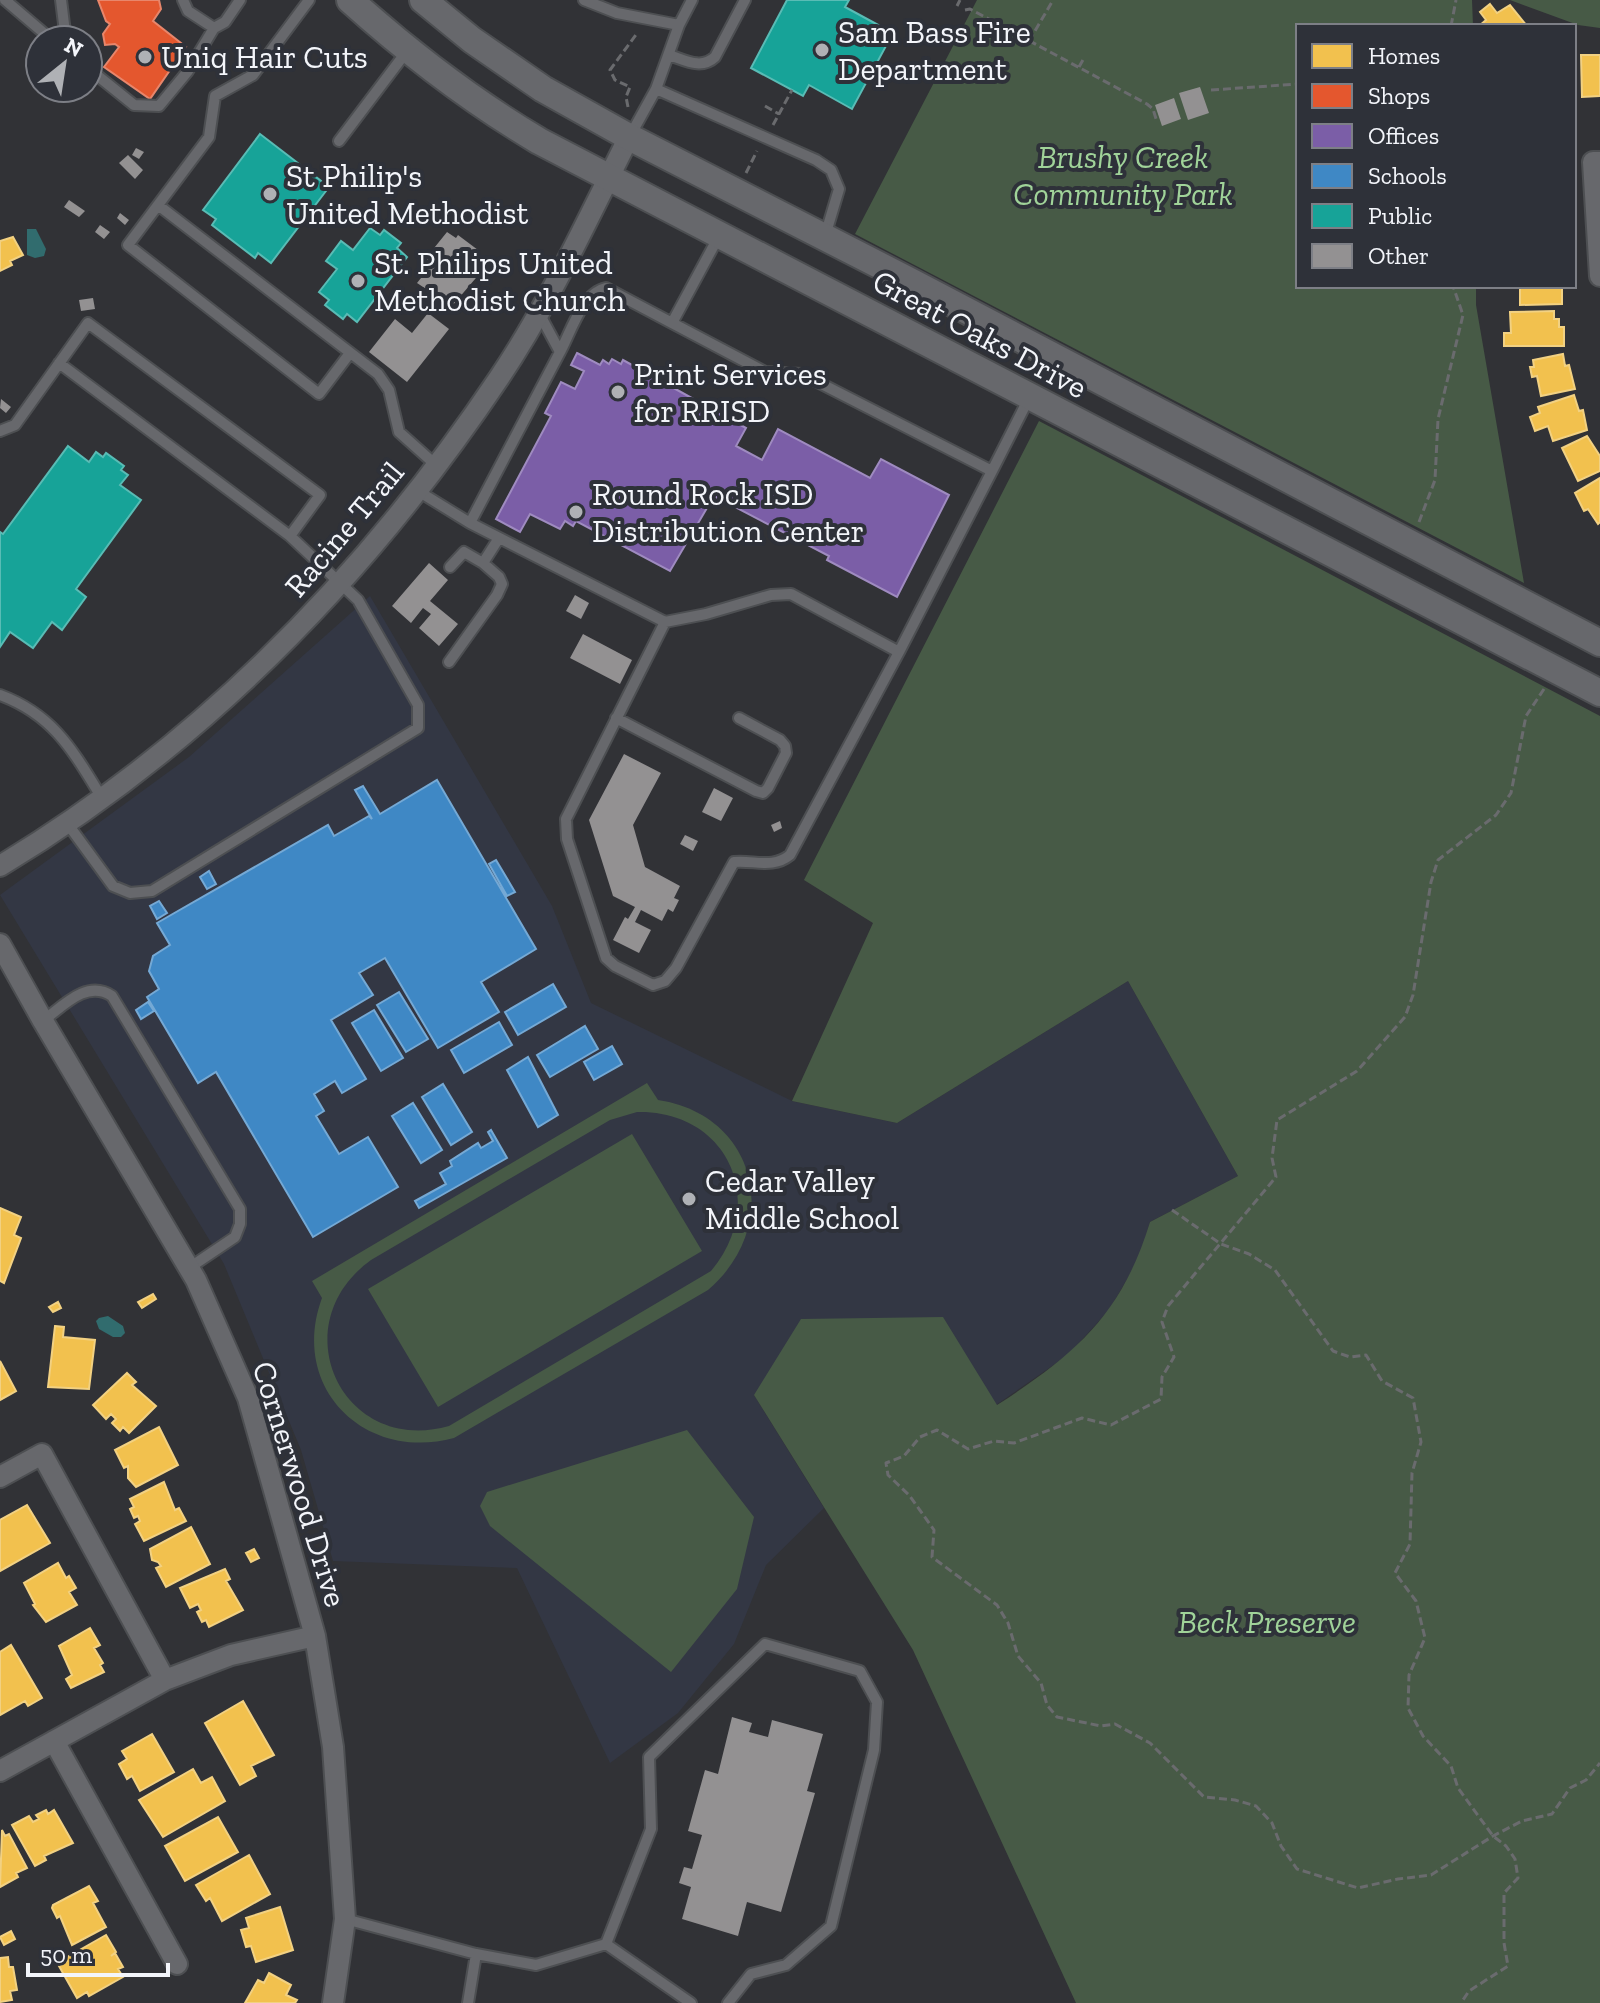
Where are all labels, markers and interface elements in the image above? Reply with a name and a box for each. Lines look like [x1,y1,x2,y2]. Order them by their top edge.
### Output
place label: Sam Bass Fire Department [838,13,1031,88]
north arrow [24,24,104,104]
legend [1296,24,1576,288]
text: N [60,31,88,63]
place label: Uniq Hair Cuts [161,38,368,76]
marker: Sam Bass Fire Department [813,41,831,59]
text: Homes [1368,41,1440,70]
marker: Uniq Hair Cuts [136,48,154,66]
text: Shops [1368,81,1430,110]
text: Offices [1368,121,1439,150]
park label: Brushy Creek Community Park [1013,138,1233,213]
place label: St Philip's United Methodist [286,157,529,232]
text: Schools [1368,161,1447,190]
marker: St Philip's United Methodist [261,185,279,203]
text: Public [1368,201,1432,230]
text: Other [1368,241,1429,270]
place label: St. Philips United Methodist Church [374,244,625,319]
street label: Great Oaks Drive [866,262,1094,406]
marker: St. Philips United Methodist Church [349,272,367,290]
place label: Print Services for RRISD [634,355,827,430]
marker: Print Services for RRISD [609,383,627,401]
street label: Racine Trail [276,454,412,604]
place label: Round Rock ISD Distribution Center [592,475,864,550]
marker: Round Rock ISD Distribution Center [567,503,585,521]
place label: Cedar Valley Middle School [705,1162,899,1237]
marker: Cedar Valley Middle School [680,1190,698,1208]
street label: Cornerwood Drive [245,1357,355,1611]
park label: Beck Preserve [1178,1603,1356,1641]
scale bar [28,1927,168,1977]
text: 50 m [40,1940,93,1969]

